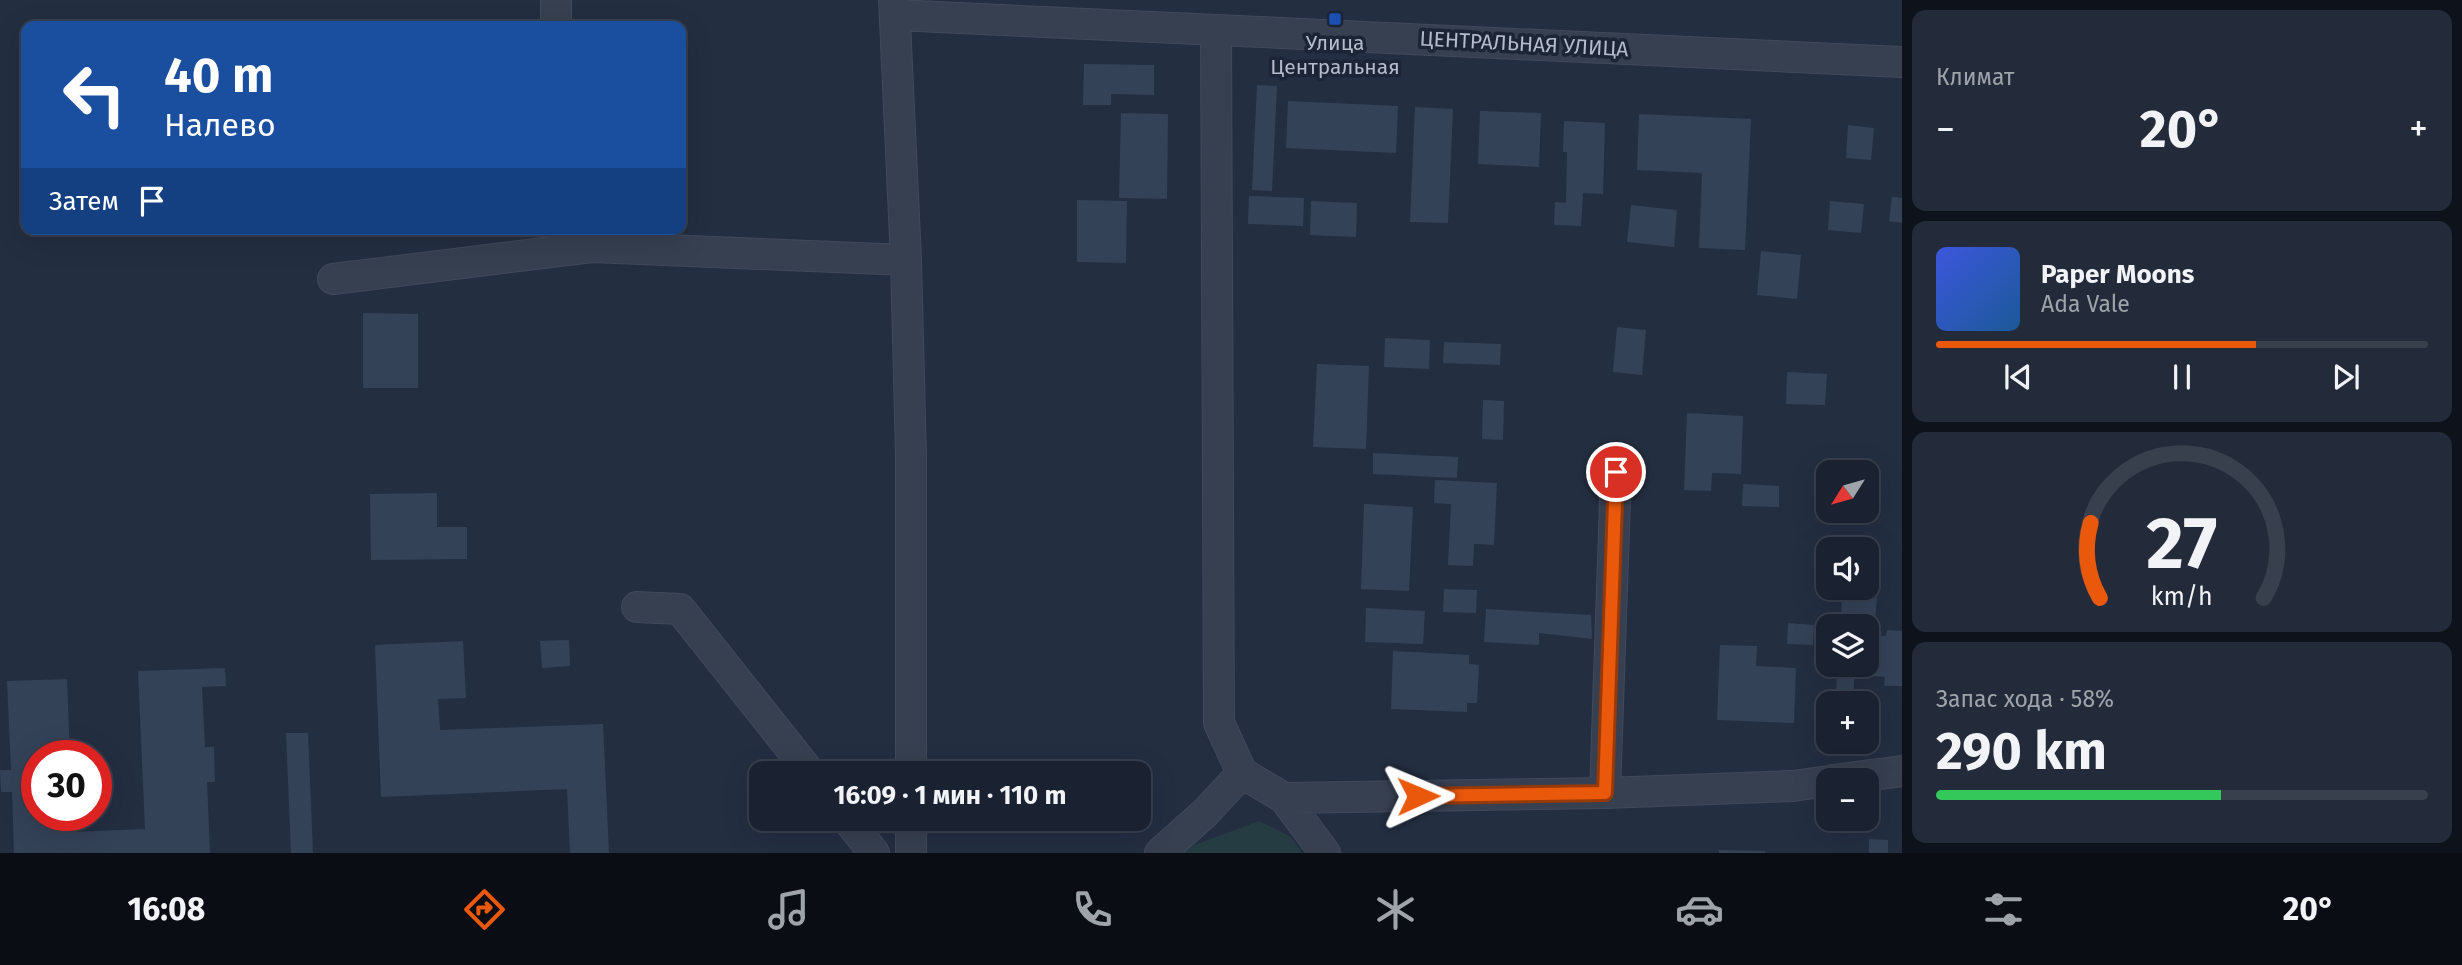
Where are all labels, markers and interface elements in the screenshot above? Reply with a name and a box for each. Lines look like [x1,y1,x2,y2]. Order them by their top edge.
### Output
marker: Улица Центральная [1327,11,1343,27]
street label: ЦЕНТРАЛЬНАЯ УЛИЦА [1419,26,1629,62]
place label: Улица Центральная [1270,30,1400,80]
text: 40 m [164,46,273,105]
icon: left [49,49,140,140]
text: Климат [1936,63,2014,91]
text: 20° [2140,98,2224,161]
text: Налево [164,106,276,144]
text: − [1936,106,1955,152]
text: + [2409,106,2428,152]
icon: arrive [133,182,171,220]
text: Затем [49,186,119,217]
text: Paper Moons [2041,259,2194,290]
text: Ada Vale [2041,290,2130,318]
icon: previous [1999,358,2037,396]
icon: pause [2163,358,2201,396]
icon: next [2327,358,2365,396]
pin [1586,442,1646,502]
icon: arrive [1597,453,1635,491]
north arrow [1816,460,1880,523]
map controls [1816,460,1879,831]
text: 27 [2147,500,2217,587]
button: sound [1816,537,1879,600]
text: km/h [2151,582,2213,612]
button: layers [1816,614,1879,677]
text: Запас хода · 58% [1936,685,2114,713]
button: + [1816,691,1879,754]
text: 290 km [1936,720,2107,783]
speed limit sign: 30 [21,740,112,831]
position arrow [1381,759,1455,833]
button: − [1816,768,1879,831]
text: 16:09 · 1 мин · 110 m [834,780,1066,811]
icon: directions [460,885,509,934]
icon: music [764,885,813,934]
icon: phone [1068,885,1117,934]
icon: climate [1371,885,1420,934]
icon: car [1675,885,1724,934]
icon: filters [1979,885,2028,934]
text: 16:08 [127,890,205,928]
text: 20° [2283,890,2335,928]

